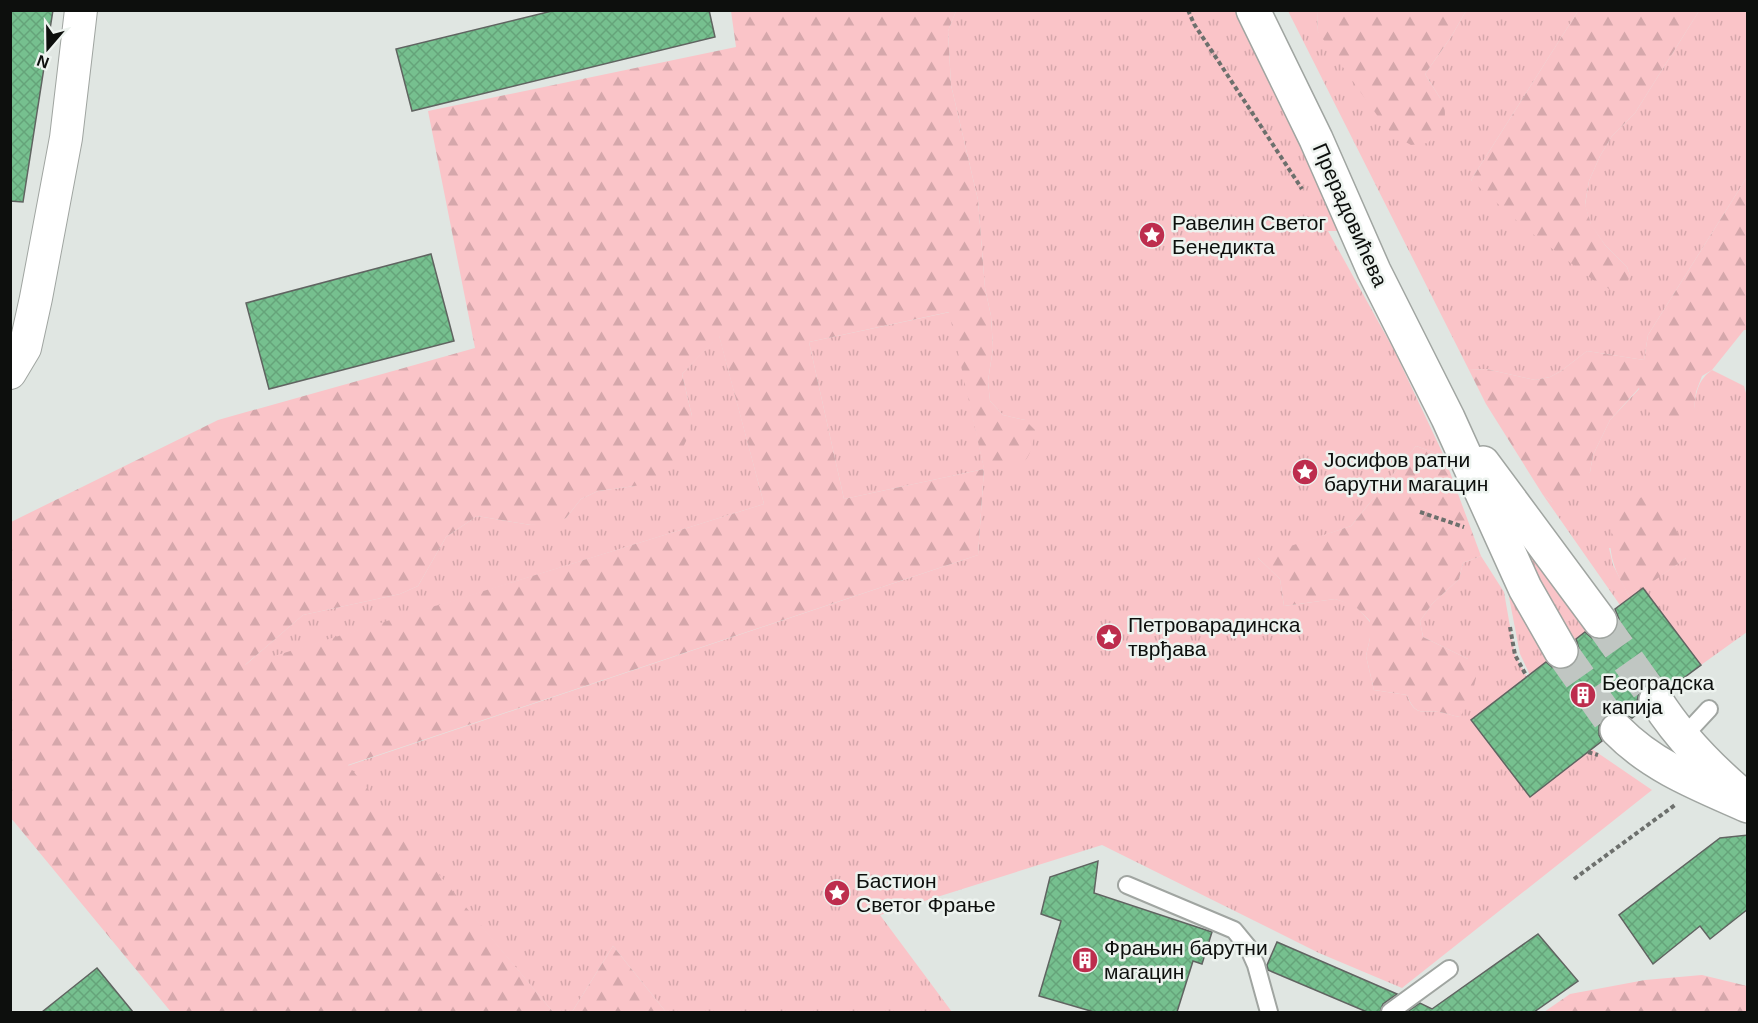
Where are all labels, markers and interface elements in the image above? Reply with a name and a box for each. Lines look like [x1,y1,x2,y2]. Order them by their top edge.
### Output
north arrow [18,18,78,78]
text: N [35,52,51,72]
street label: Прерадовићева [1309,140,1393,290]
place label: Равелин Светог Бенедикта [1172,211,1326,258]
place icon: Равелин Светог Бенедикта [1137,220,1167,250]
place label: Јосифов ратни барутни магацин [1324,448,1488,495]
place icon: Јосифов ратни барутни магацин [1290,457,1320,487]
place label: Петроварадинска тврђава [1128,613,1301,660]
place icon: Петроварадинска тврђава [1094,622,1124,652]
place label: Београдска капија [1602,671,1715,718]
building icon: Београдска капија [1568,680,1598,710]
place label: Бастион Светог Фрање [856,869,996,916]
place icon: Бастион Светог Фрање [822,878,852,908]
place label: Фрањин барутни магацин [1104,936,1268,983]
building icon: Фрањин барутни магацин [1070,945,1100,975]

